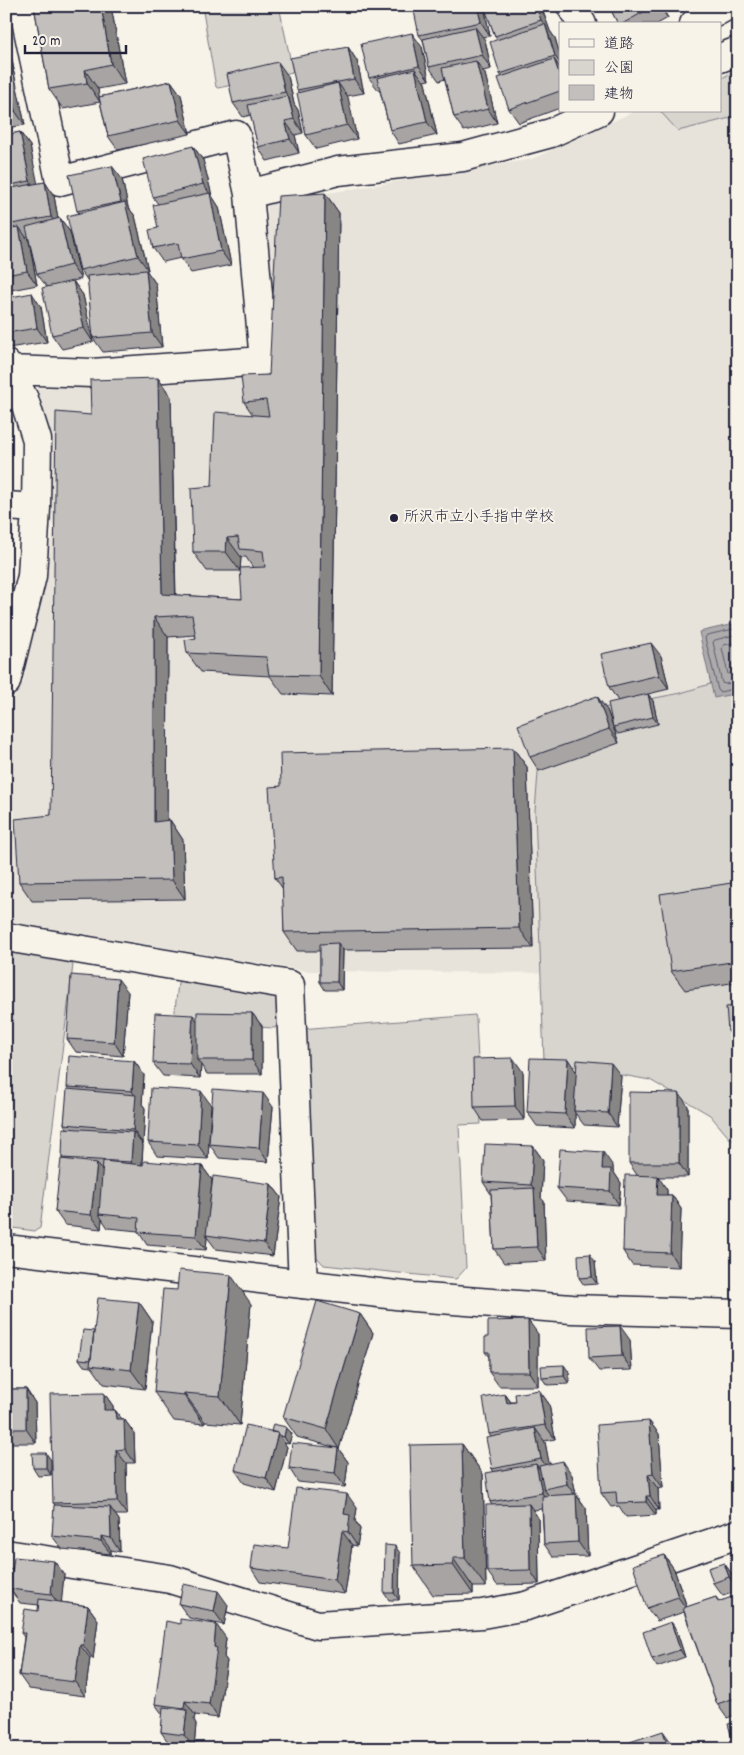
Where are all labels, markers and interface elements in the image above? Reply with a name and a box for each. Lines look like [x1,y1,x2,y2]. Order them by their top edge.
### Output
scale bar [25,22,126,54]
legend [559,22,722,112]
text: 20 m [32,31,60,53]
text: 道路 [604,34,634,56]
text: 公園 [604,58,634,80]
text: 建物 [604,84,634,106]
place label: 所沢市立小手指中学校 [404,507,554,529]
marker: 所沢市立小手指中学校 [388,512,400,524]

